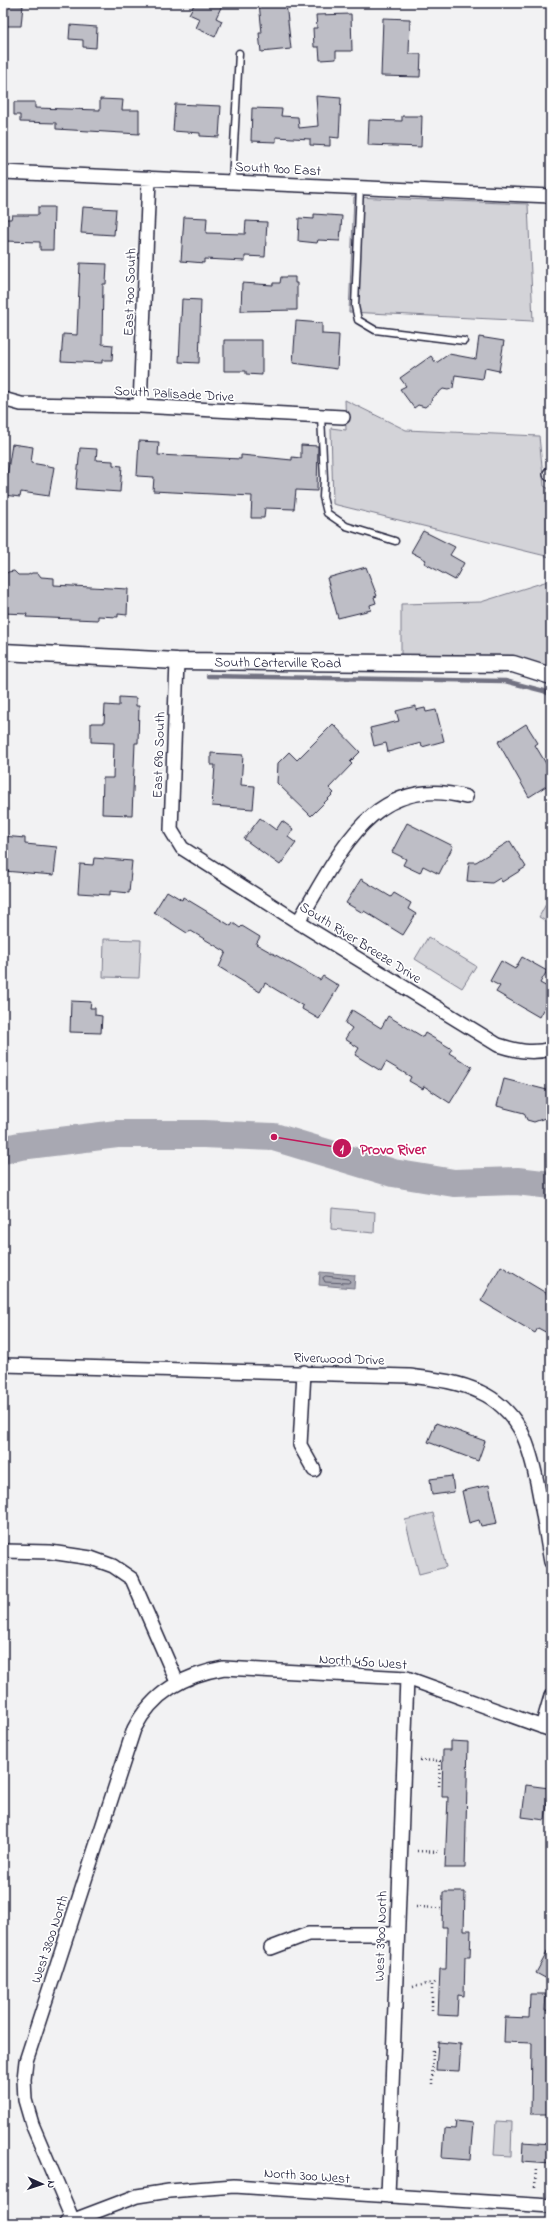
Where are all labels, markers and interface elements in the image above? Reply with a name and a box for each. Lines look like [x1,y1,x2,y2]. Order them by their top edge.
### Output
street label: South 900 East [234,157,322,182]
street label: East 700 South [118,248,143,337]
street label: South Palisade Drive [113,381,235,408]
street label: South Carterville Road [214,652,341,674]
street label: East 690 South [147,711,172,799]
street label: South River Breeze Drive [295,897,426,990]
callout: Provo River [332,1135,434,1162]
text: Provo River [360,1139,426,1161]
text: 1 [340,1141,344,1159]
street label: Riverwood Drive [293,1347,385,1372]
street label: North 450 West [318,1649,408,1676]
street label: West 3900 North [369,1890,394,1982]
street label: West 3800 North [26,1893,75,1986]
street label: North 300 West [263,2163,351,2190]
north arrow [22,2164,62,2204]
text: N [43,2180,59,2189]

